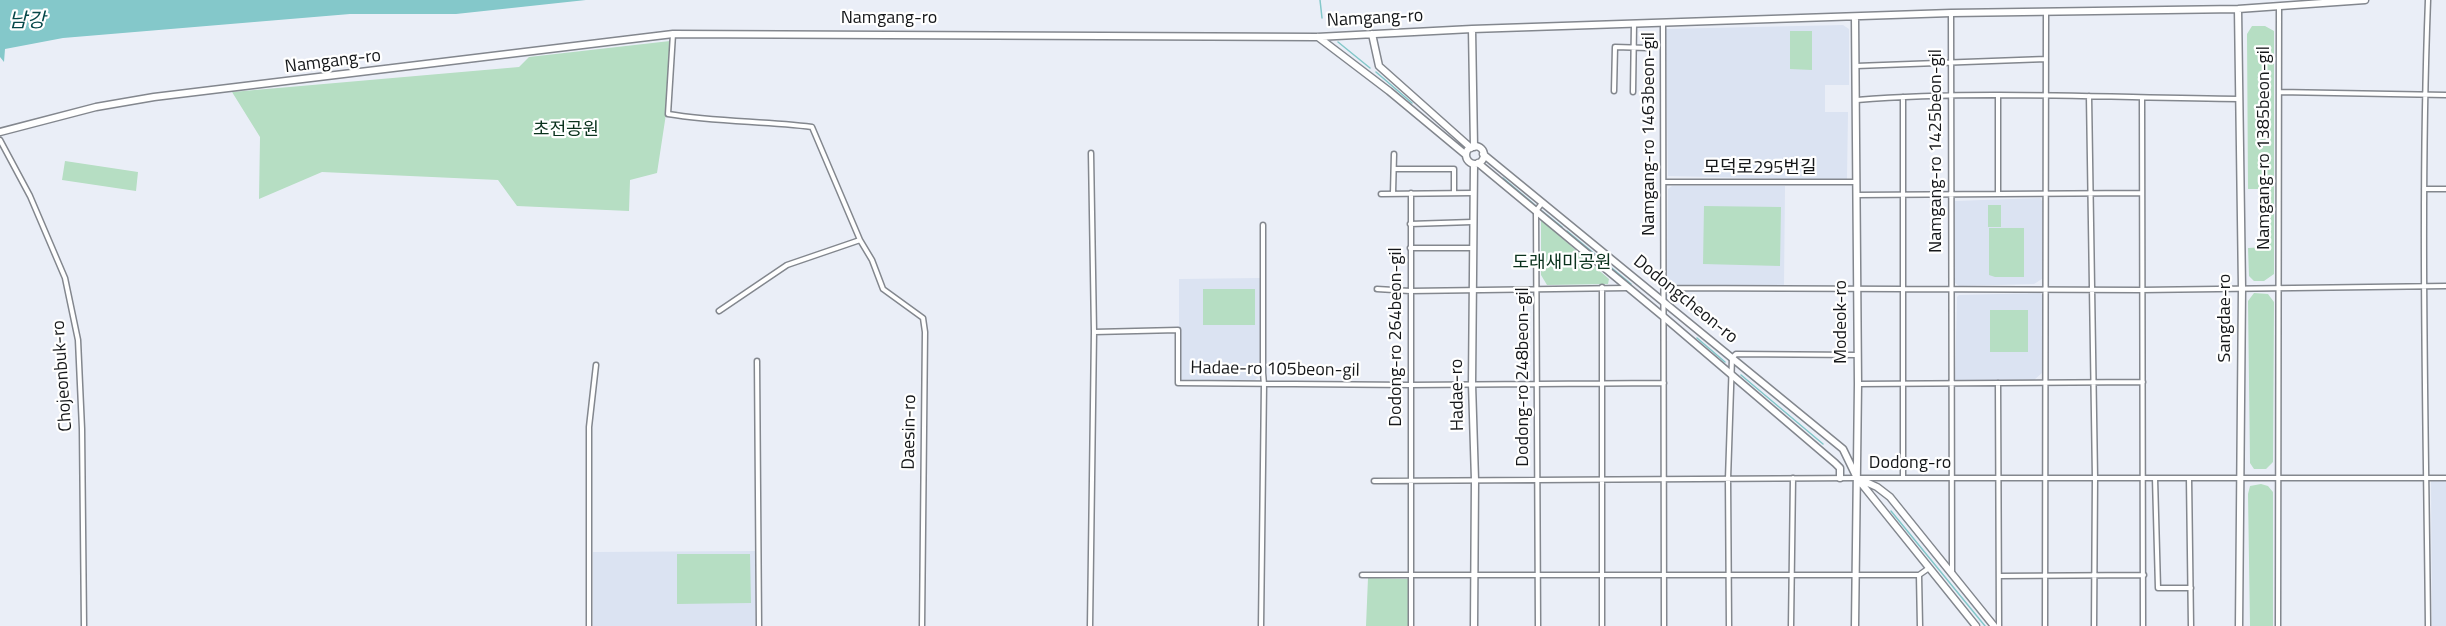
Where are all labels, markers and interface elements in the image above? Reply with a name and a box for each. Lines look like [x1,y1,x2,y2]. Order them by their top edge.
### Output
street label: Namgang-ro [1326,6,1424,32]
street label: Namgang-ro [841,8,937,30]
water label: 남강 [9,10,45,34]
street label: Namgang-ro 1463beon-gil [1639,32,1661,236]
street label: Namgang-ro [284,45,382,79]
street label: Namgang-ro 1385beon-gil [2254,46,2276,250]
street label: Namgang-ro 1425beon-gil [1926,49,1948,253]
park label: 초전공원 [533,120,599,142]
street label: 모덕로295번길 [1703,158,1817,180]
street label: Dodong-ro 264beon-gil [1386,247,1408,427]
street label: Dodongcheon-ro [1628,251,1742,349]
park label: 도래새미공원 [1512,253,1612,275]
street label: Sangdae-ro [2215,274,2237,362]
street label: Modeok-ro [1831,280,1853,364]
street label: Dodong-ro 248beon-gil [1513,287,1535,467]
street label: Chojeonbuk-ro [48,320,78,432]
street label: Hadae-ro 105beon-gil [1190,358,1360,382]
street label: Hadae-ro [1447,359,1469,431]
street label: Daesin-ro [899,394,921,470]
street label: Dodong-ro [1869,453,1951,475]

